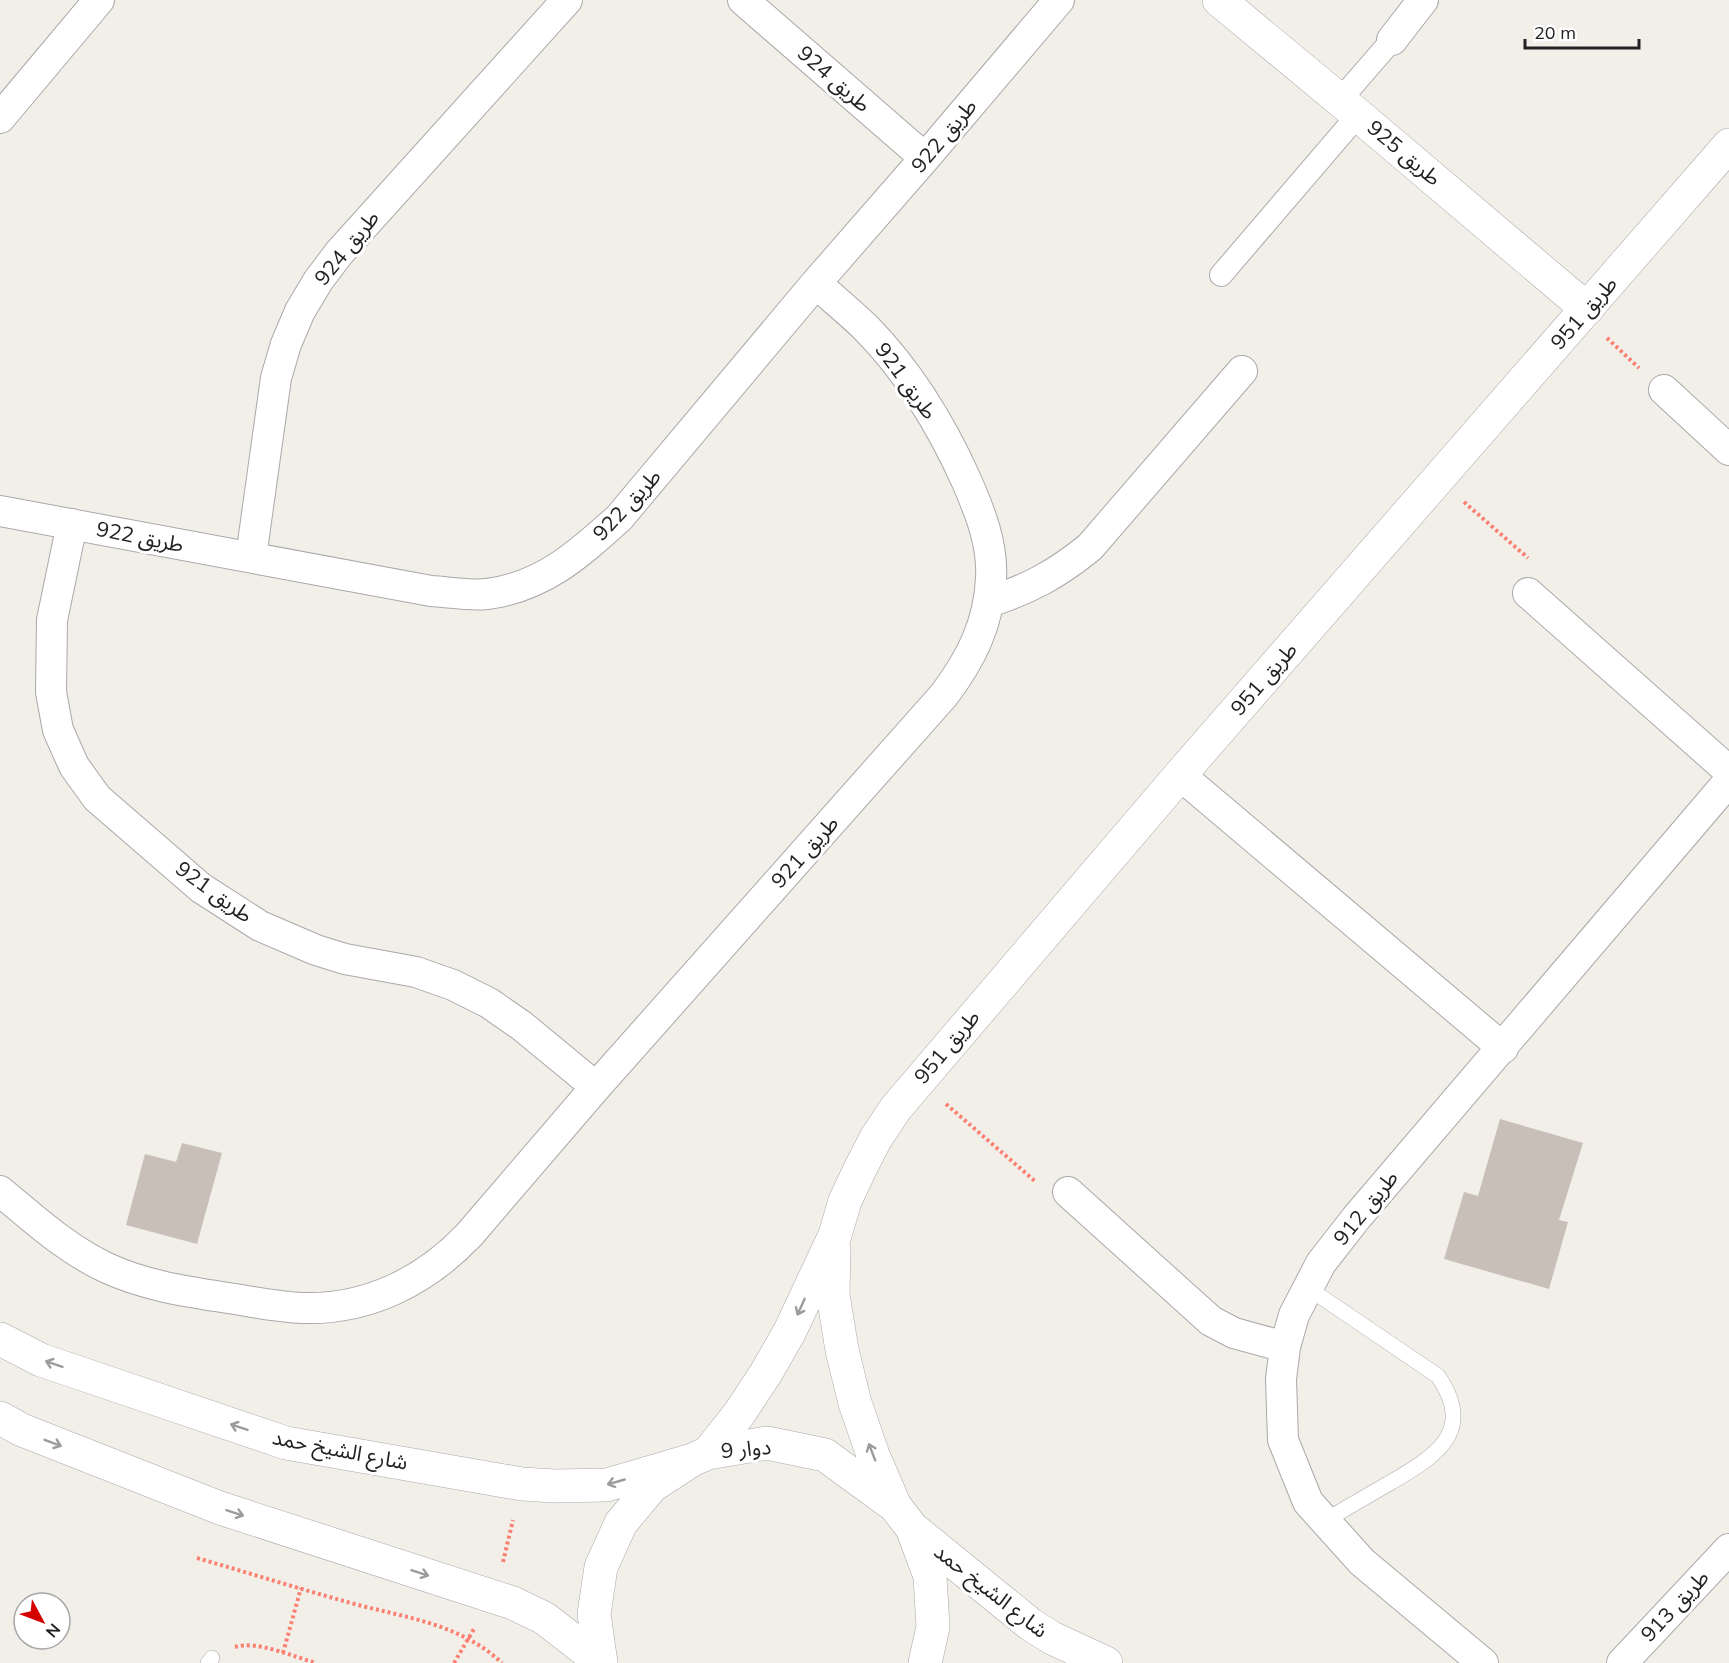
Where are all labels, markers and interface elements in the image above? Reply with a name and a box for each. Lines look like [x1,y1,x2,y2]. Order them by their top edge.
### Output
scale bar [1525,12,1639,50]
text: 20 m [1534,21,1576,44]
street label: طريق 924 [792,39,877,118]
street label: طريق 922 [905,93,982,178]
street label: طريق 925 [1362,114,1447,191]
street label: طريق 924 [308,205,385,291]
street label: طريق 951 [1544,270,1623,355]
street label: طريق 921 [869,337,943,424]
street label: طريق 922 [587,463,667,546]
street label: طريق 922 [94,515,186,558]
street label: طريق 951 [1224,636,1303,721]
street label: طريق 921 [765,810,844,894]
street label: طريق 921 [171,855,258,929]
street label: طريق 951 [908,1004,985,1089]
street label: طريق 912 [1327,1165,1404,1251]
one-way arrow [794,1298,806,1316]
one-way arrow [45,1358,64,1369]
one-way arrow [230,1420,249,1431]
street label: شارع الشيخ حمد [270,1423,410,1478]
street label: دوار 9 [720,1433,772,1463]
one-way arrow [43,1438,62,1449]
one-way arrow [866,1443,877,1462]
one-way arrow [607,1477,626,1488]
one-way arrow [225,1508,244,1519]
street label: شارع الشيخ حمد [928,1538,1054,1645]
street label: طريق 913 [1635,1564,1715,1647]
one-way arrow [410,1569,429,1580]
north arrow [12,1591,72,1651]
text: N [42,1620,65,1642]

